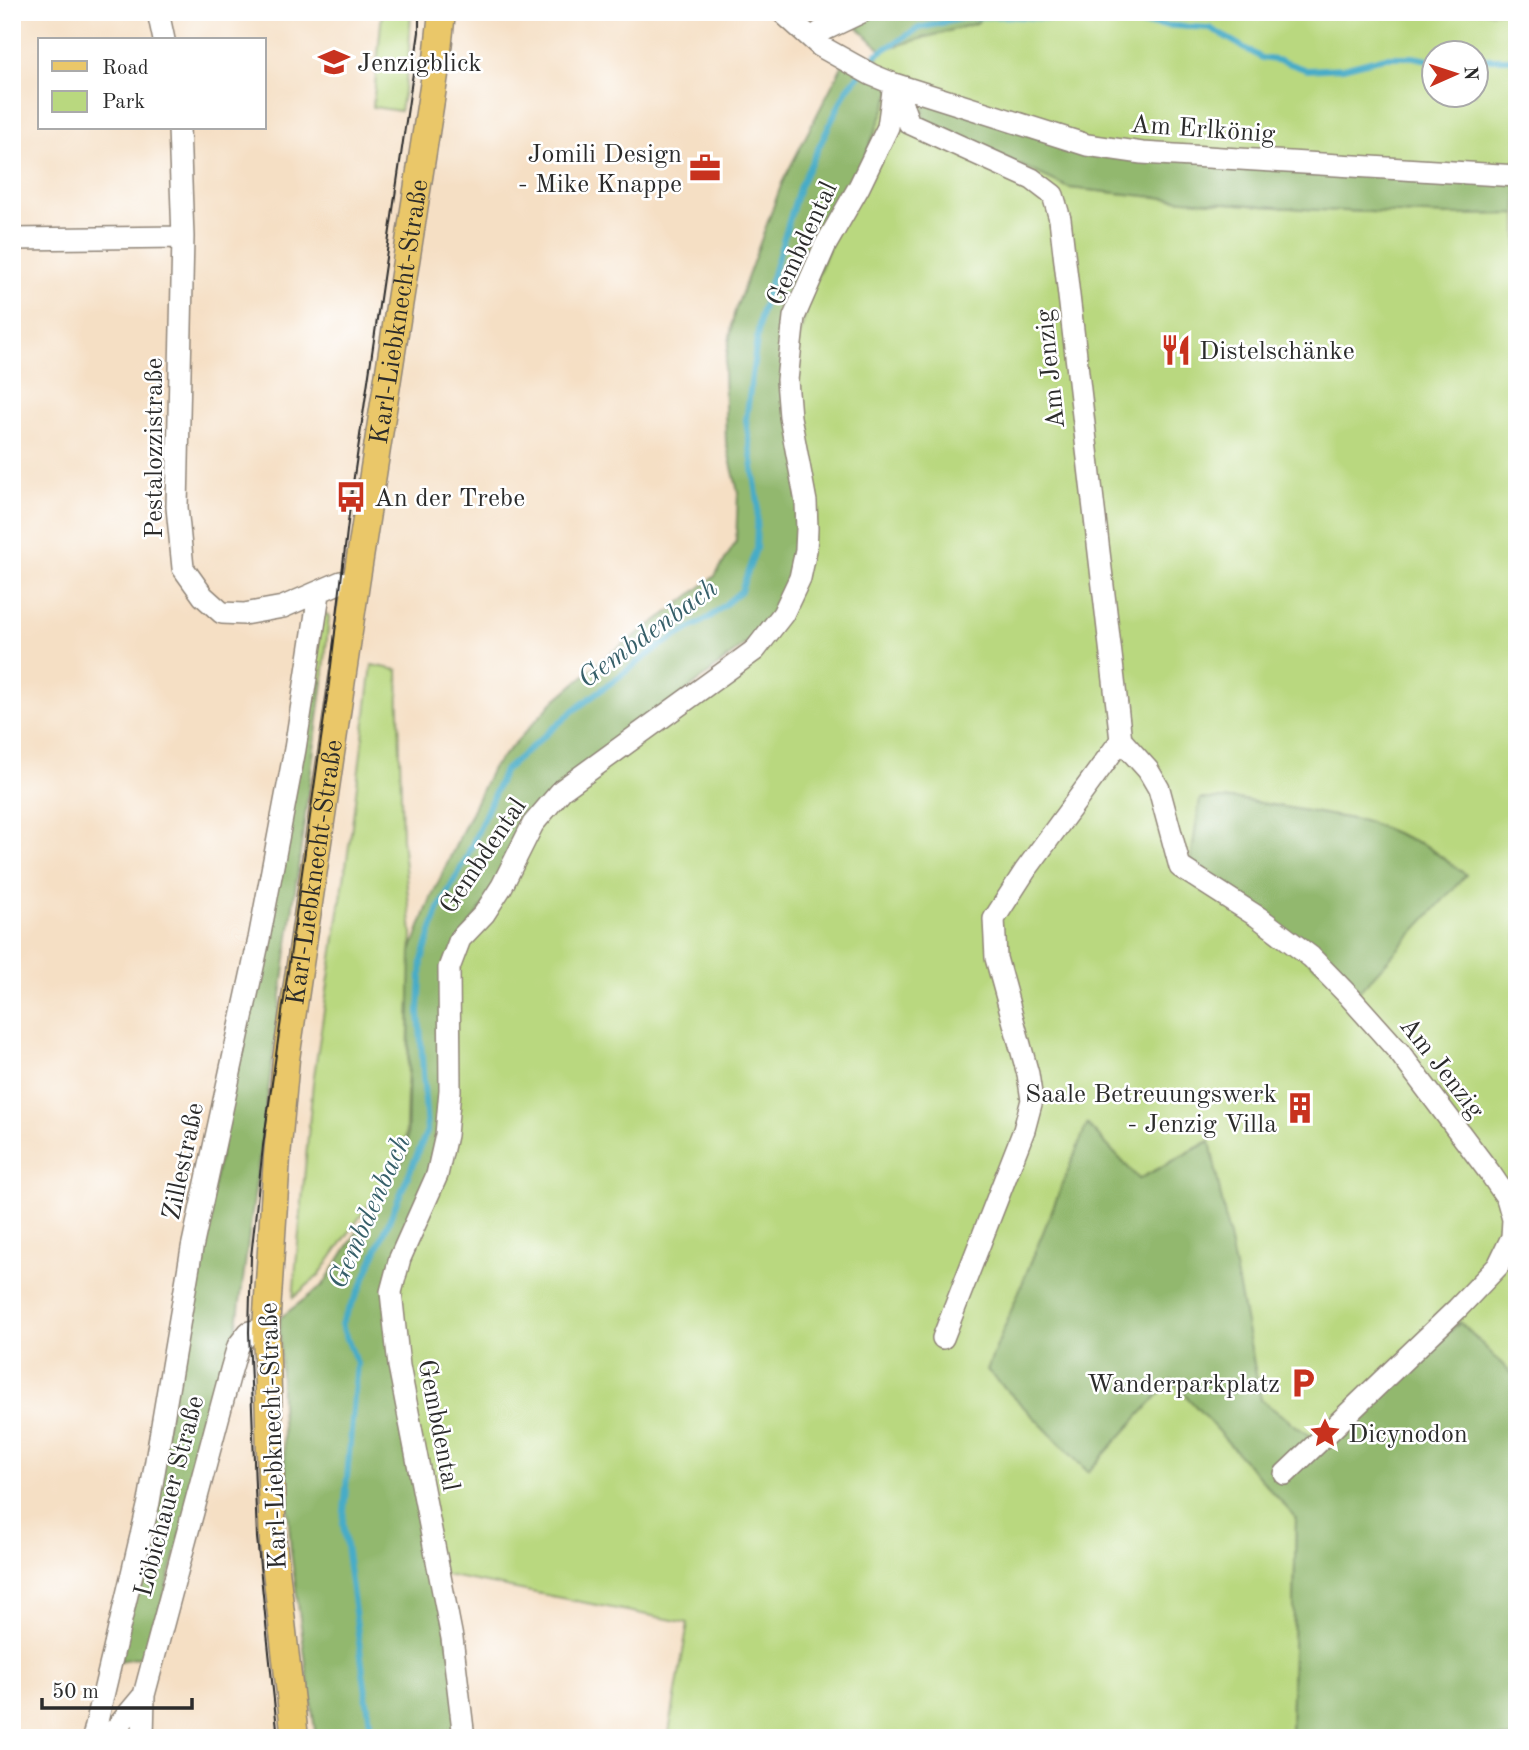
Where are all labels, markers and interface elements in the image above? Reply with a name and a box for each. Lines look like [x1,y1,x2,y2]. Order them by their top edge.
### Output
legend [38,38,266,130]
north arrow [1420,38,1490,108]
school or university icon: Jenzigblick [317,45,351,79]
place label: Jenzigblick [357,51,482,77]
text: Road [102,58,149,79]
text: N [1460,65,1479,81]
text: Park [102,92,145,113]
street label: Am Erlkönig [1130,112,1276,148]
place label: Jomili Design - Mike Knappe [518,142,682,198]
office icon: Jomili Design - Mike Knappe [688,151,722,185]
street label: Karl-Liebknecht-Straße [367,178,434,446]
street label: Gembdental [763,178,843,310]
street label: Am Jenzig [1032,308,1070,430]
restaurant icon: Distelschänke [1159,333,1193,367]
place label: Distelschänke [1199,339,1355,365]
street label: Pestalozzistraße [142,358,168,538]
bus stop icon: An der Trebe [334,480,368,514]
place label: An der Trebe [374,486,525,512]
water label: Gembdenbach [574,575,724,694]
street label: Karl-Liebknecht-Straße [283,738,348,1007]
street label: Gembdental [436,794,532,919]
street label: Am Jenzig [1394,1013,1489,1124]
place label: Saale Betreuungswerk - Jenzig Villa [1025,1082,1277,1138]
building icon: Saale Betreuungswerk - Jenzig Villa [1283,1091,1317,1125]
street label: Zillestraße [159,1100,209,1223]
water label: Gembdenbach [324,1131,417,1293]
street label: Karl-Liebknecht-Straße [256,1302,292,1570]
street label: Gembdental [413,1358,464,1493]
parking icon: Wanderparkplatz [1286,1366,1320,1400]
place label: Wanderparkplatz [1087,1372,1280,1398]
street label: Löbichauer Straße [131,1393,209,1600]
place icon: Dicynodon [1308,1416,1342,1450]
place label: Dicynodon [1348,1422,1468,1448]
scale bar [42,1666,192,1710]
text: 50 m [52,1682,99,1703]

